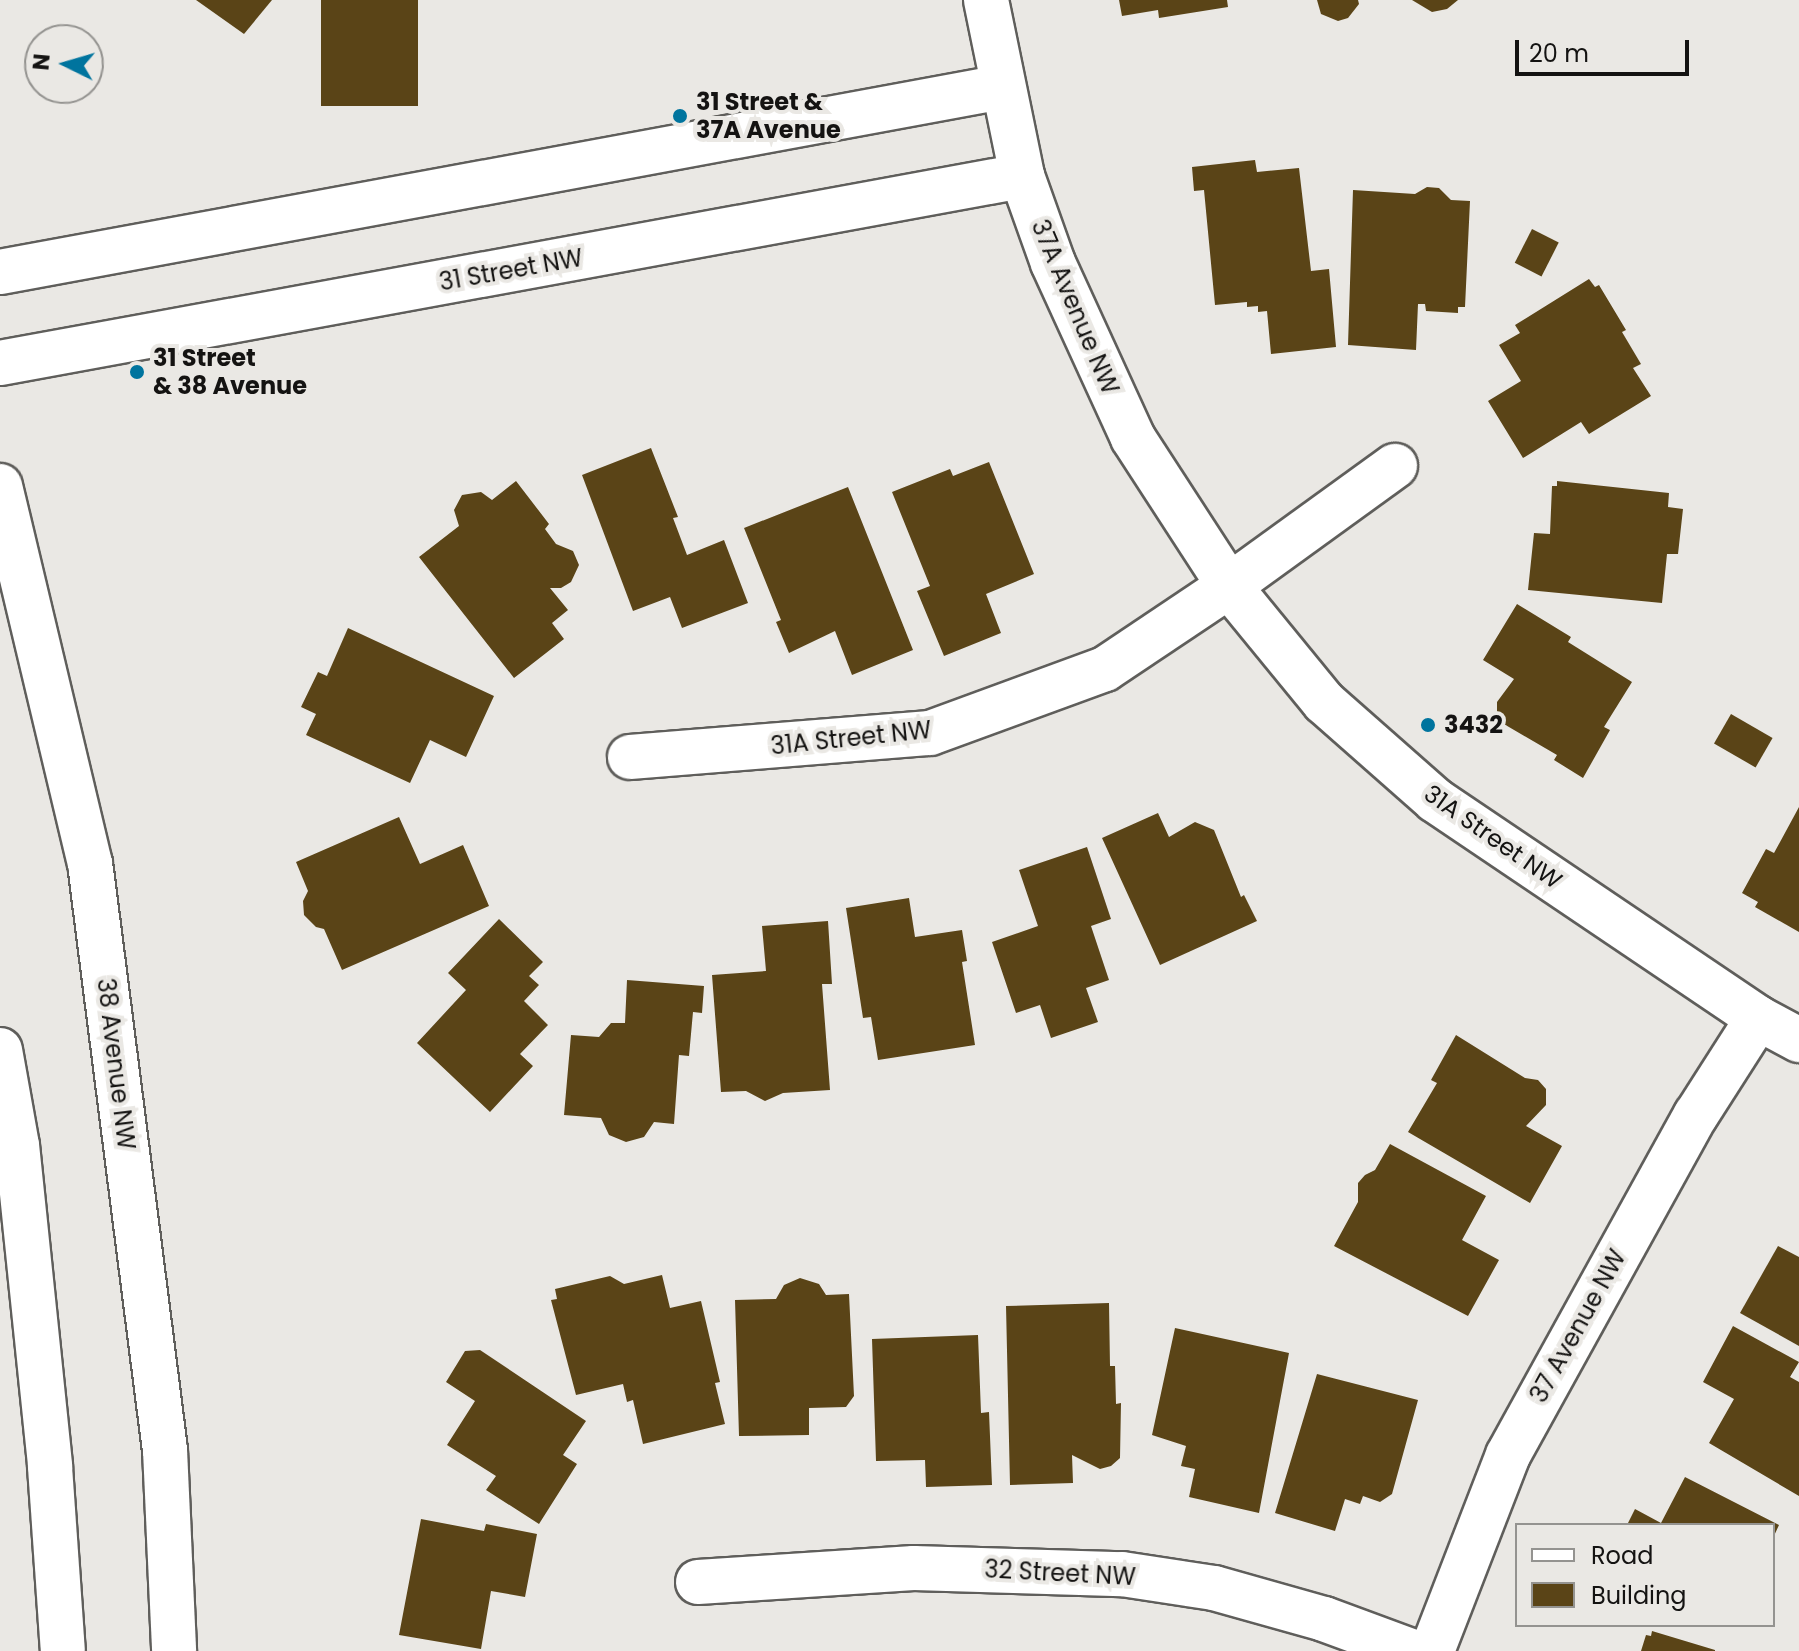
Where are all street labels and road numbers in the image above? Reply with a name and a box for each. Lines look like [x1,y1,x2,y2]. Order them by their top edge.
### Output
street label: 37A Avenue NW [1025,215,1125,399]
street label: 31 Street NW [437,243,585,297]
street label: 31A Street NW [769,715,933,761]
street label: 31A Street NW [1419,779,1567,895]
street label: 38 Avenue NW [91,977,141,1151]
street label: 37 Avenue NW [1524,1244,1632,1408]
street label: 32 Street NW [984,1555,1136,1591]

